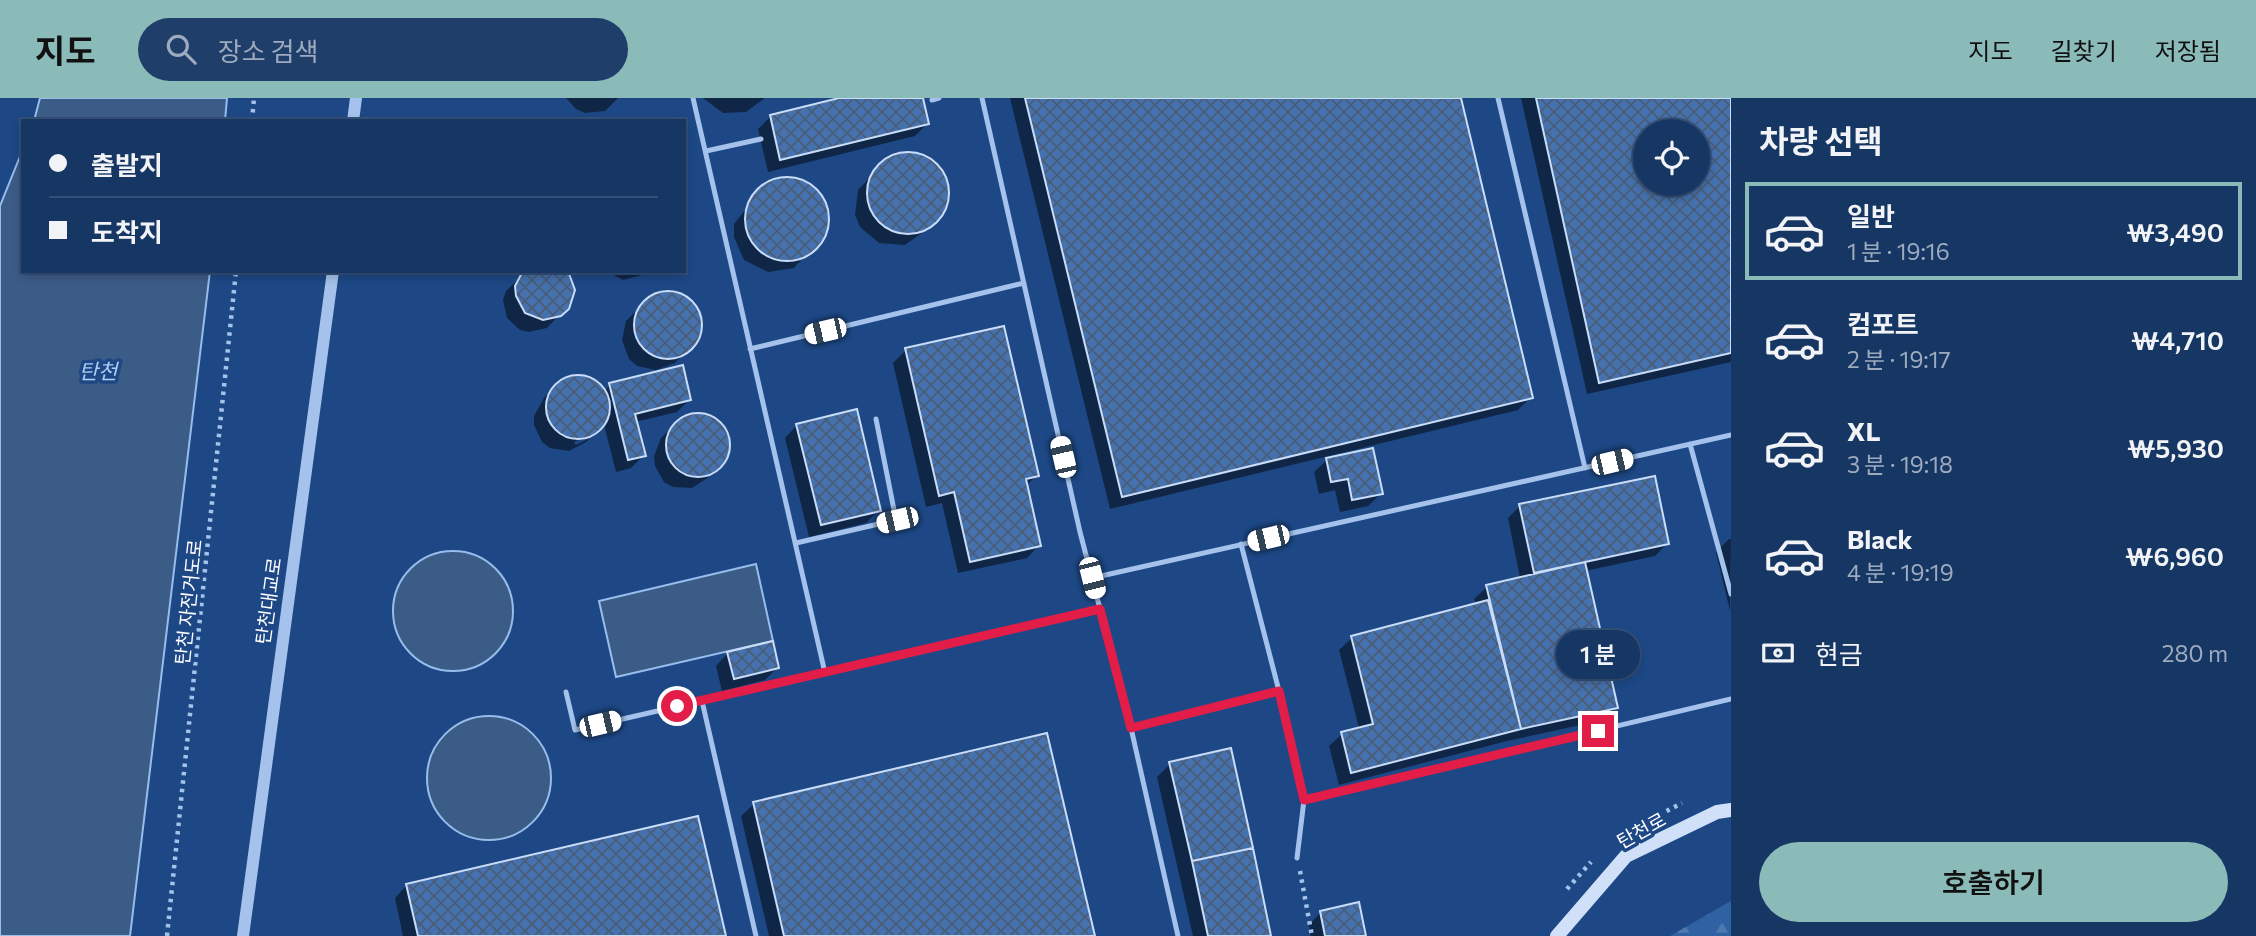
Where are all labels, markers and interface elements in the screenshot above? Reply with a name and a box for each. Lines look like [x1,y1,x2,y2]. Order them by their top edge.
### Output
search box [138,18,628,81]
text: 지도 [35,29,96,70]
icon: search [162,30,200,68]
text: 장소 검색 [218,35,318,66]
text: 지도 [1968,36,2013,65]
text: 길찾기 [2051,36,2117,65]
text: 저장됨 [2155,36,2221,65]
map controls [1633,119,1710,196]
button: locate [1633,119,1710,196]
text: 차량 선택 [1759,120,1883,160]
text: 출발지 [91,149,163,180]
icon: car [1763,200,1826,263]
text: 일반 [1847,200,1895,231]
text: 도착지 [91,216,163,247]
text: ₩3,490 [2126,216,2224,247]
text: 1 분 · 19:16 [1847,237,1950,265]
icon: car [1763,308,1826,371]
text: 컴포트 [1847,308,1919,339]
car [803,316,848,346]
text: ₩4,710 [2131,324,2224,355]
text: 2 분 · 19:17 [1847,345,1951,373]
water label: 탄천 [79,358,120,383]
text: XL [1847,415,1881,446]
icon: car [1763,416,1826,479]
text: ₩5,930 [2127,432,2224,463]
car [1049,434,1078,480]
car [1590,447,1635,477]
text: 3 분 · 19:18 [1847,450,1953,478]
car [875,505,920,535]
car [1246,523,1291,553]
text: Black [1847,523,1913,554]
icon: car [1763,524,1826,587]
street label: 탄천 자전거도로 [170,538,206,666]
text: ₩6,960 [2125,540,2224,571]
car [1077,555,1108,601]
street label: 탄천대교로 [251,556,285,646]
text: 4 분 · 19:19 [1847,558,1954,586]
callout: 1 분 [1556,630,1640,678]
icon: cash [1759,634,1797,672]
text: 현금 [1815,638,1863,669]
text: 280 m [2162,639,2228,667]
text: 1 분 [1580,640,1616,668]
route start [661,690,693,722]
car [578,709,623,739]
route end [1582,715,1614,747]
street label: 탄천로 [1612,807,1670,853]
button: 호출하기 [1759,842,2228,922]

